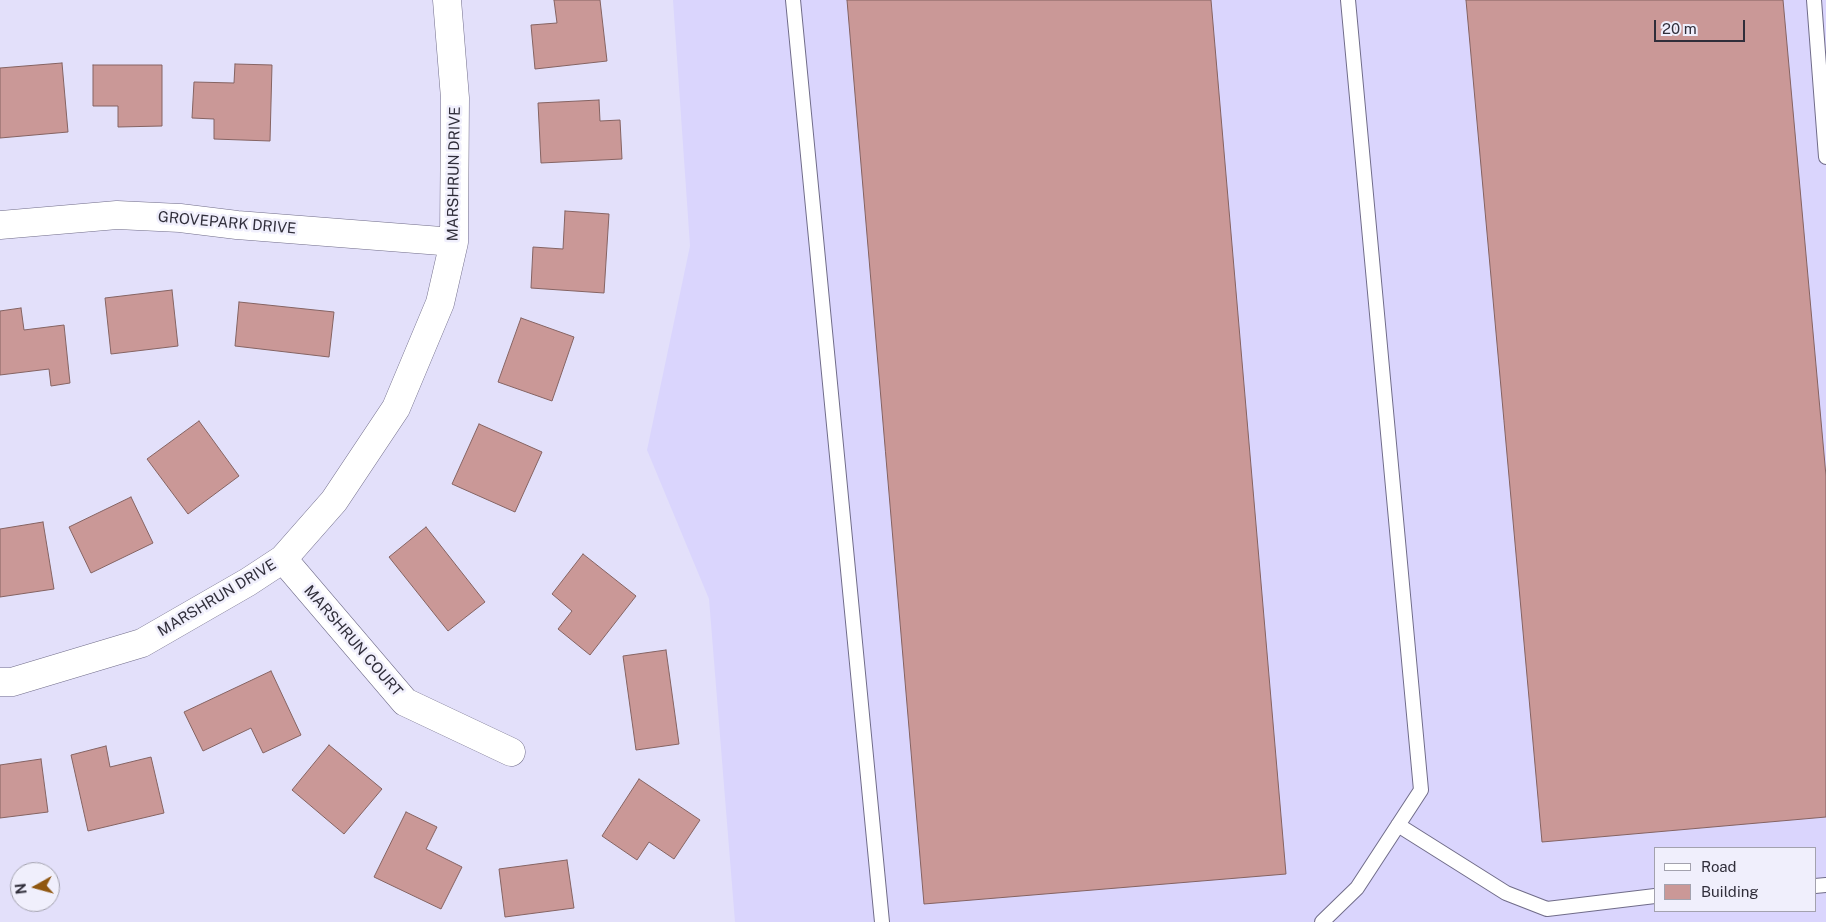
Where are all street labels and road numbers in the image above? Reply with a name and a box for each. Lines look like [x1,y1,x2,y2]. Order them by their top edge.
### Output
street label: MARSHRUN DRIVE [444,106,464,242]
street label: GROVEPARK DRIVE [157,208,297,238]
street label: MARSHRUN DRIVE [155,556,279,640]
street label: MARSHRUN COURT [300,582,406,700]

